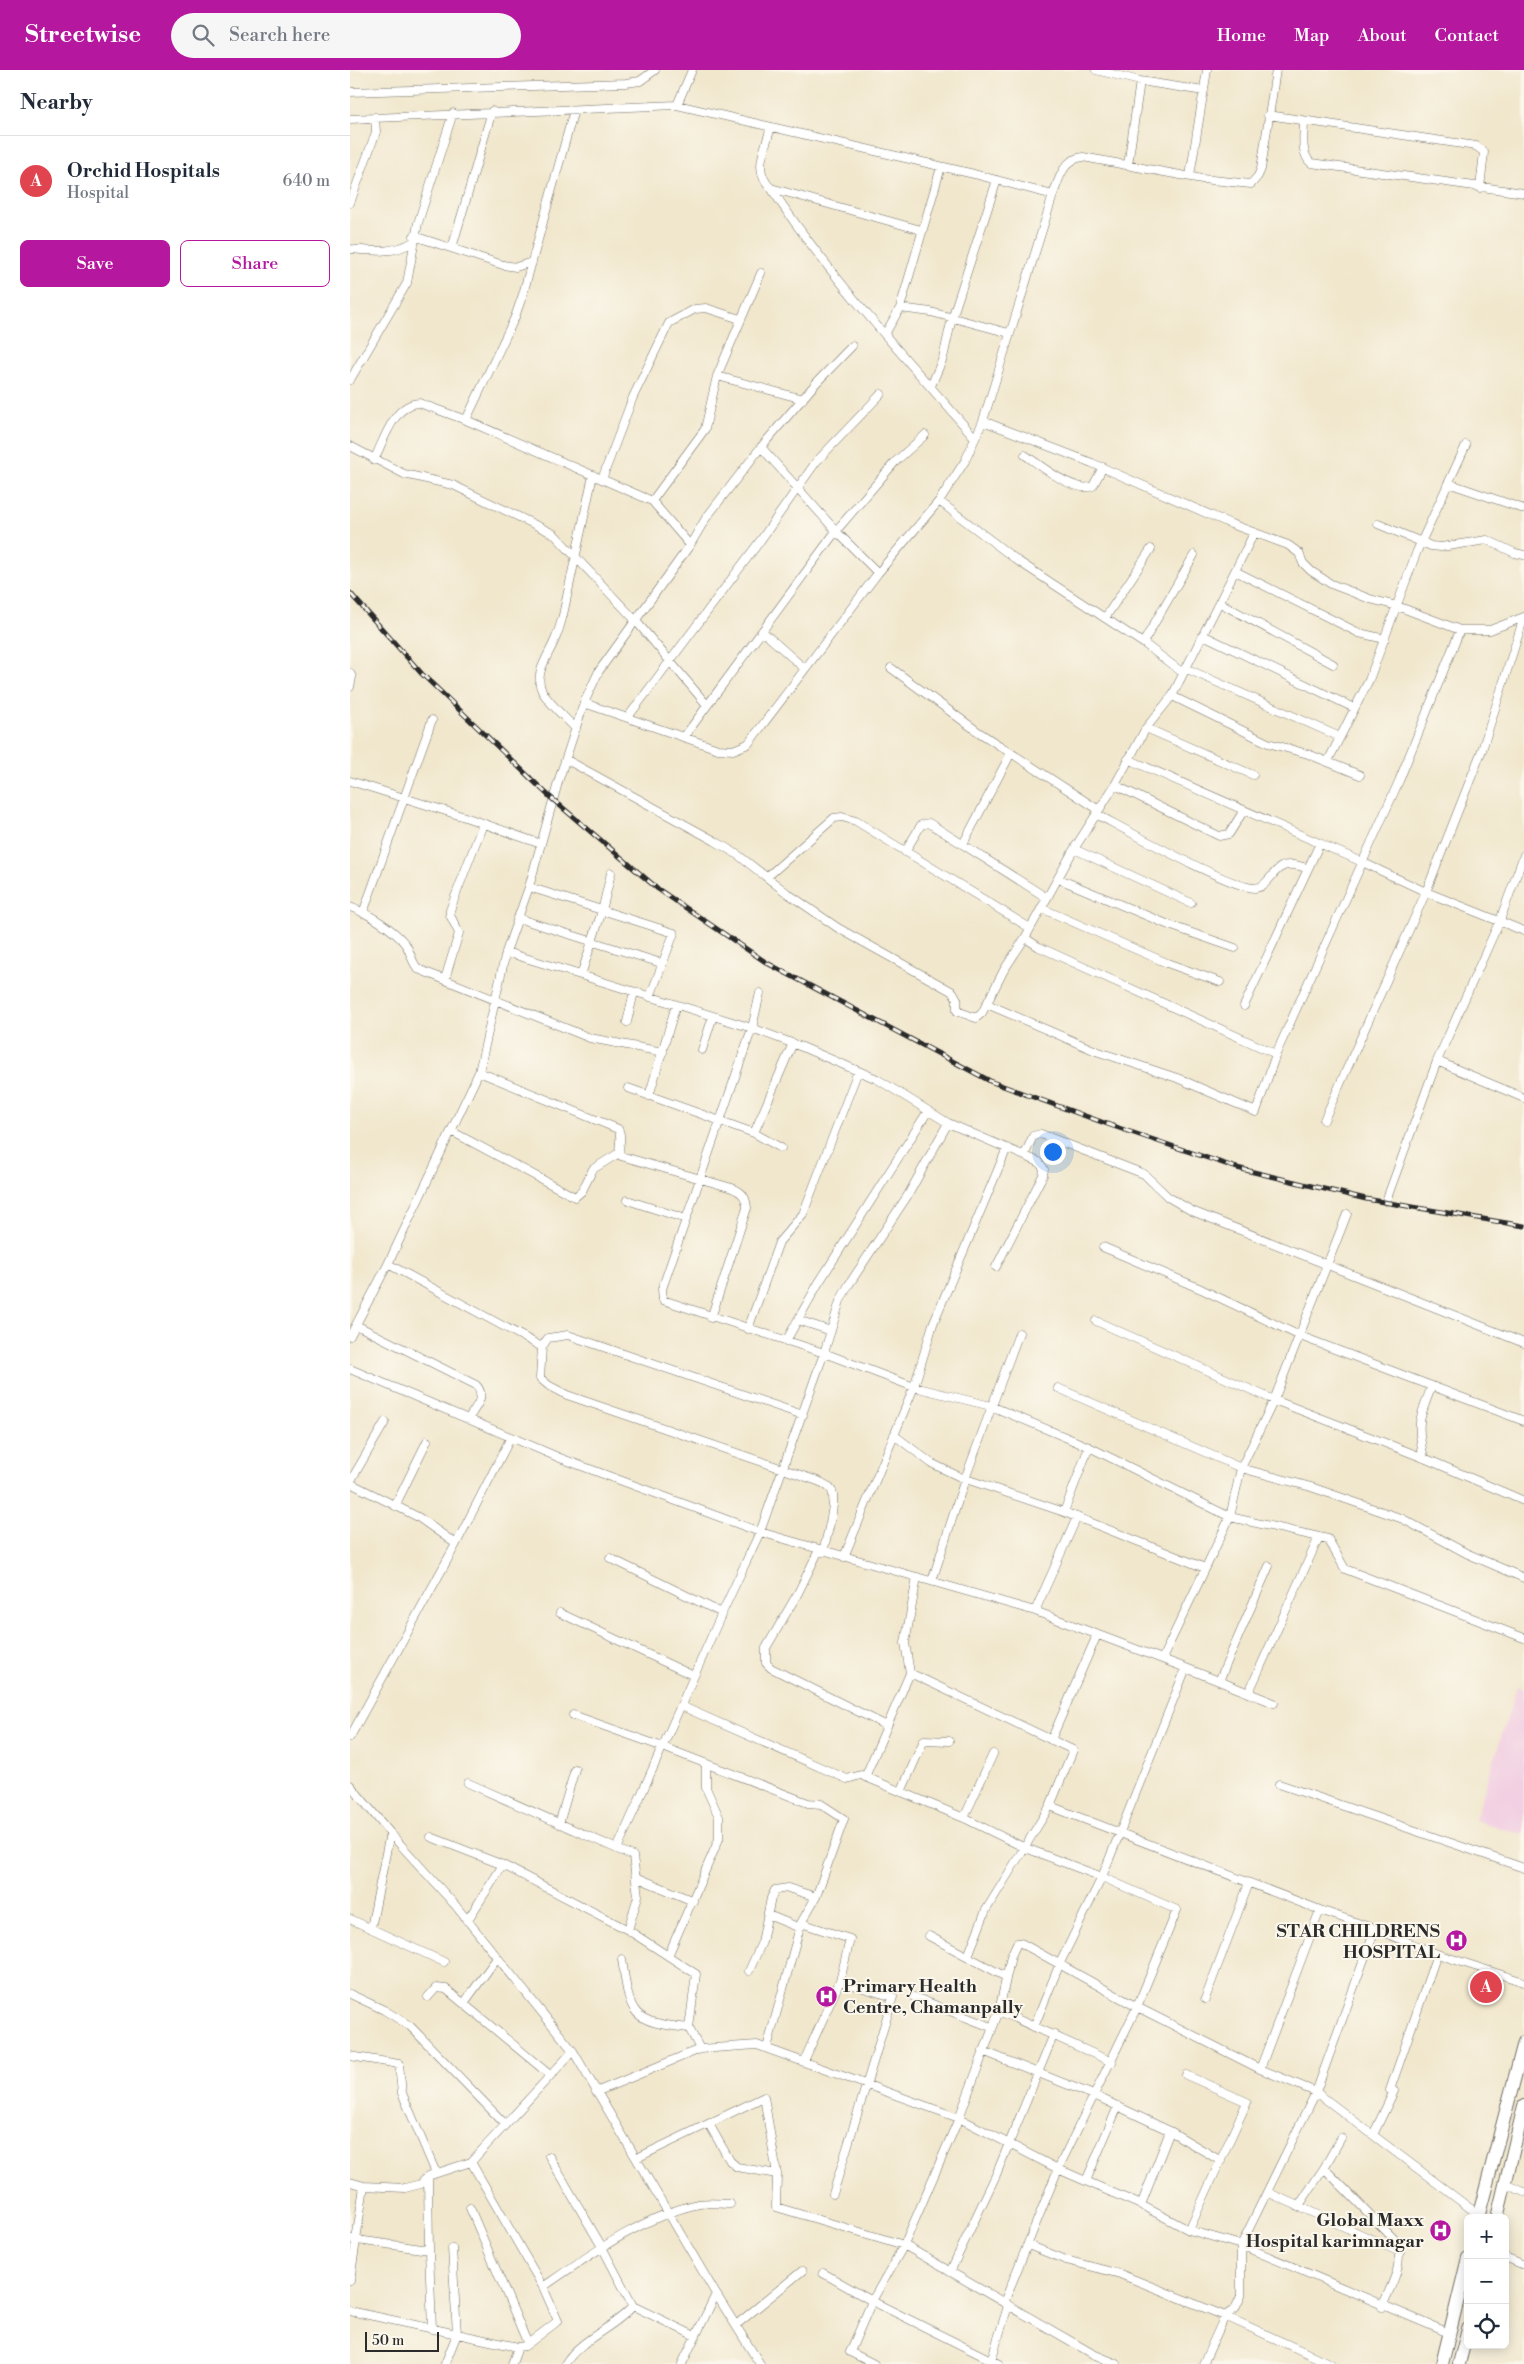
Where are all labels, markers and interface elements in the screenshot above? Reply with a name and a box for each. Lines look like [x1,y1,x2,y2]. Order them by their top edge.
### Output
search box [171,13,521,58]
text: Streetwise [25,20,141,50]
icon: search [189,21,217,49]
text: Search here [229,23,330,47]
text: Home [1217,24,1266,47]
text: Map [1294,24,1330,47]
text: About [1358,24,1407,47]
text: Contact [1435,24,1499,47]
text: Nearby [20,90,93,116]
text: Orchid Hospitals [67,159,220,183]
text: A [30,171,42,191]
text: 640 m [283,171,330,191]
text: Hospital [67,183,129,203]
button: Save [20,240,170,287]
button: Share [180,240,330,287]
your location [1040,1139,1066,1165]
place label: STAR CHILDRENS HOSPITAL [1277,1920,1440,1964]
hospital icon: STAR CHILDRENS HOSPITAL [1444,1929,1468,1953]
pin: A [1470,1968,1502,2006]
place label: Primary Health Centre, Chamanpally [843,1975,1024,2019]
hospital icon: Primary Health Centre, Chamanpally [815,1984,839,2008]
place label: Global Maxx Hospital karimnagar [1246,2209,1425,2253]
map controls [1464,2214,1509,2349]
button: + [1464,2214,1509,2259]
hospital icon: Global Maxx Hospital karimnagar [1428,2218,1452,2242]
button: − [1464,2259,1509,2304]
button: locate [1464,2304,1509,2349]
scale bar [365,2329,439,2352]
text: 50 m [372,2332,404,2350]

